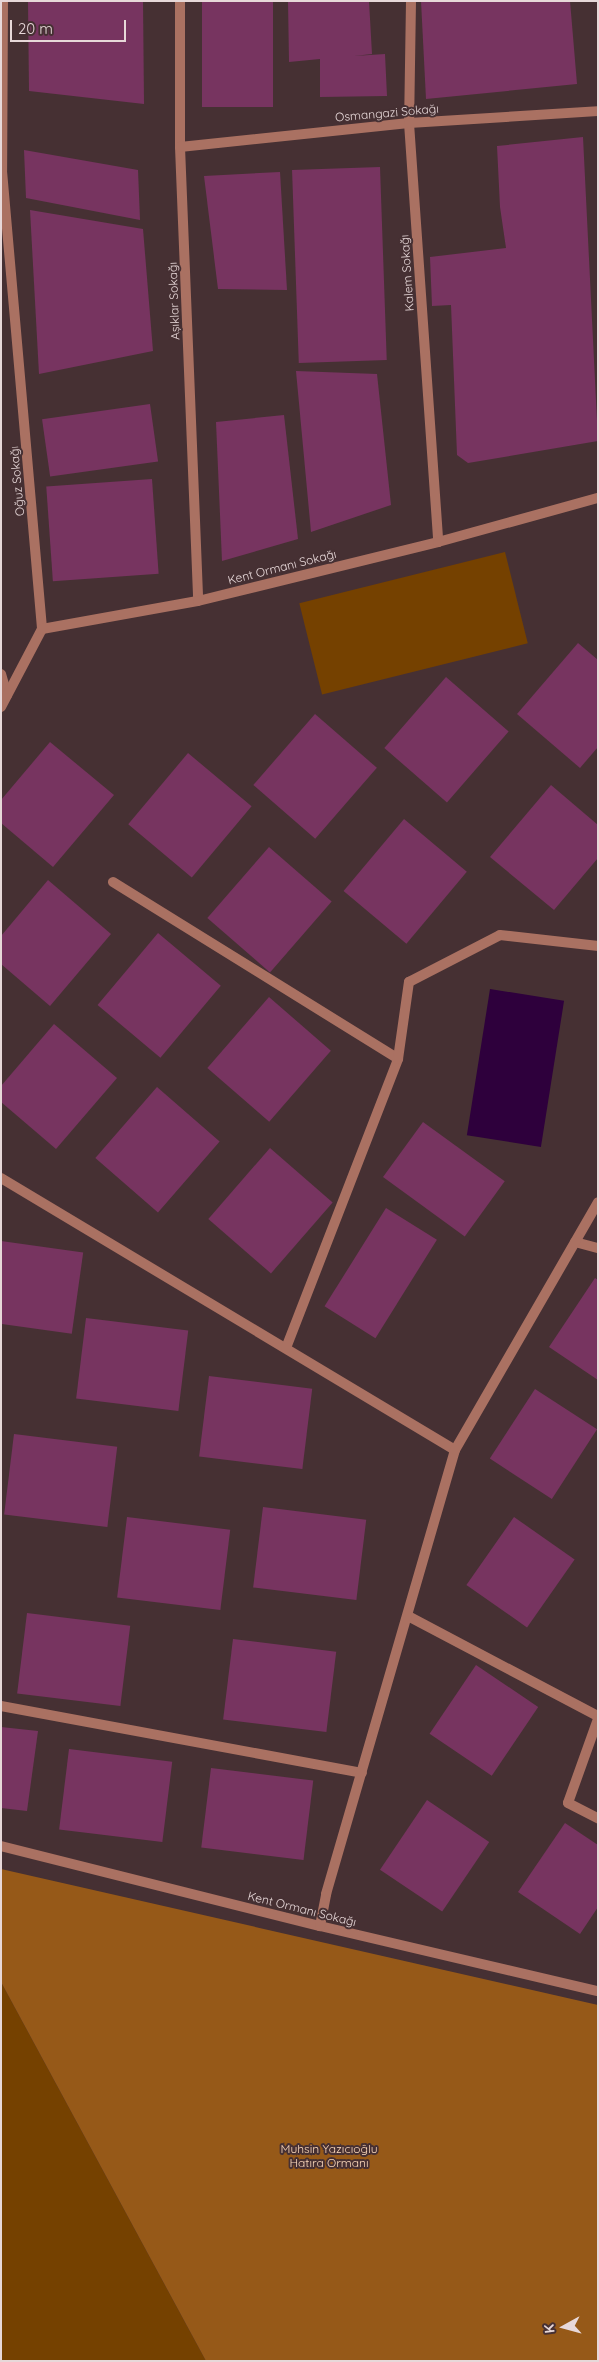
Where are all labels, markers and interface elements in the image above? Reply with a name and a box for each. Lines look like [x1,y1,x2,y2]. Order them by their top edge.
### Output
scale bar [12,10,129,42]
text: 20 m [18,19,53,38]
street label: Osmangazi Sokağı [335,101,439,125]
street label: Kalem Sokağı [397,234,417,312]
street label: Aşıklar Sokağı [165,262,183,340]
street label: Oğuz Sokağı [7,445,27,517]
street label: Kent Ormanı Sokağı [226,547,338,587]
street label: Kent Ormanı Sokağı [246,1889,358,1929]
park label: Muhsin Yazıcıoğlu Hatıra Ormanı [281,2142,377,2170]
north arrow [539,2302,589,2352]
text: K [540,2323,559,2334]

